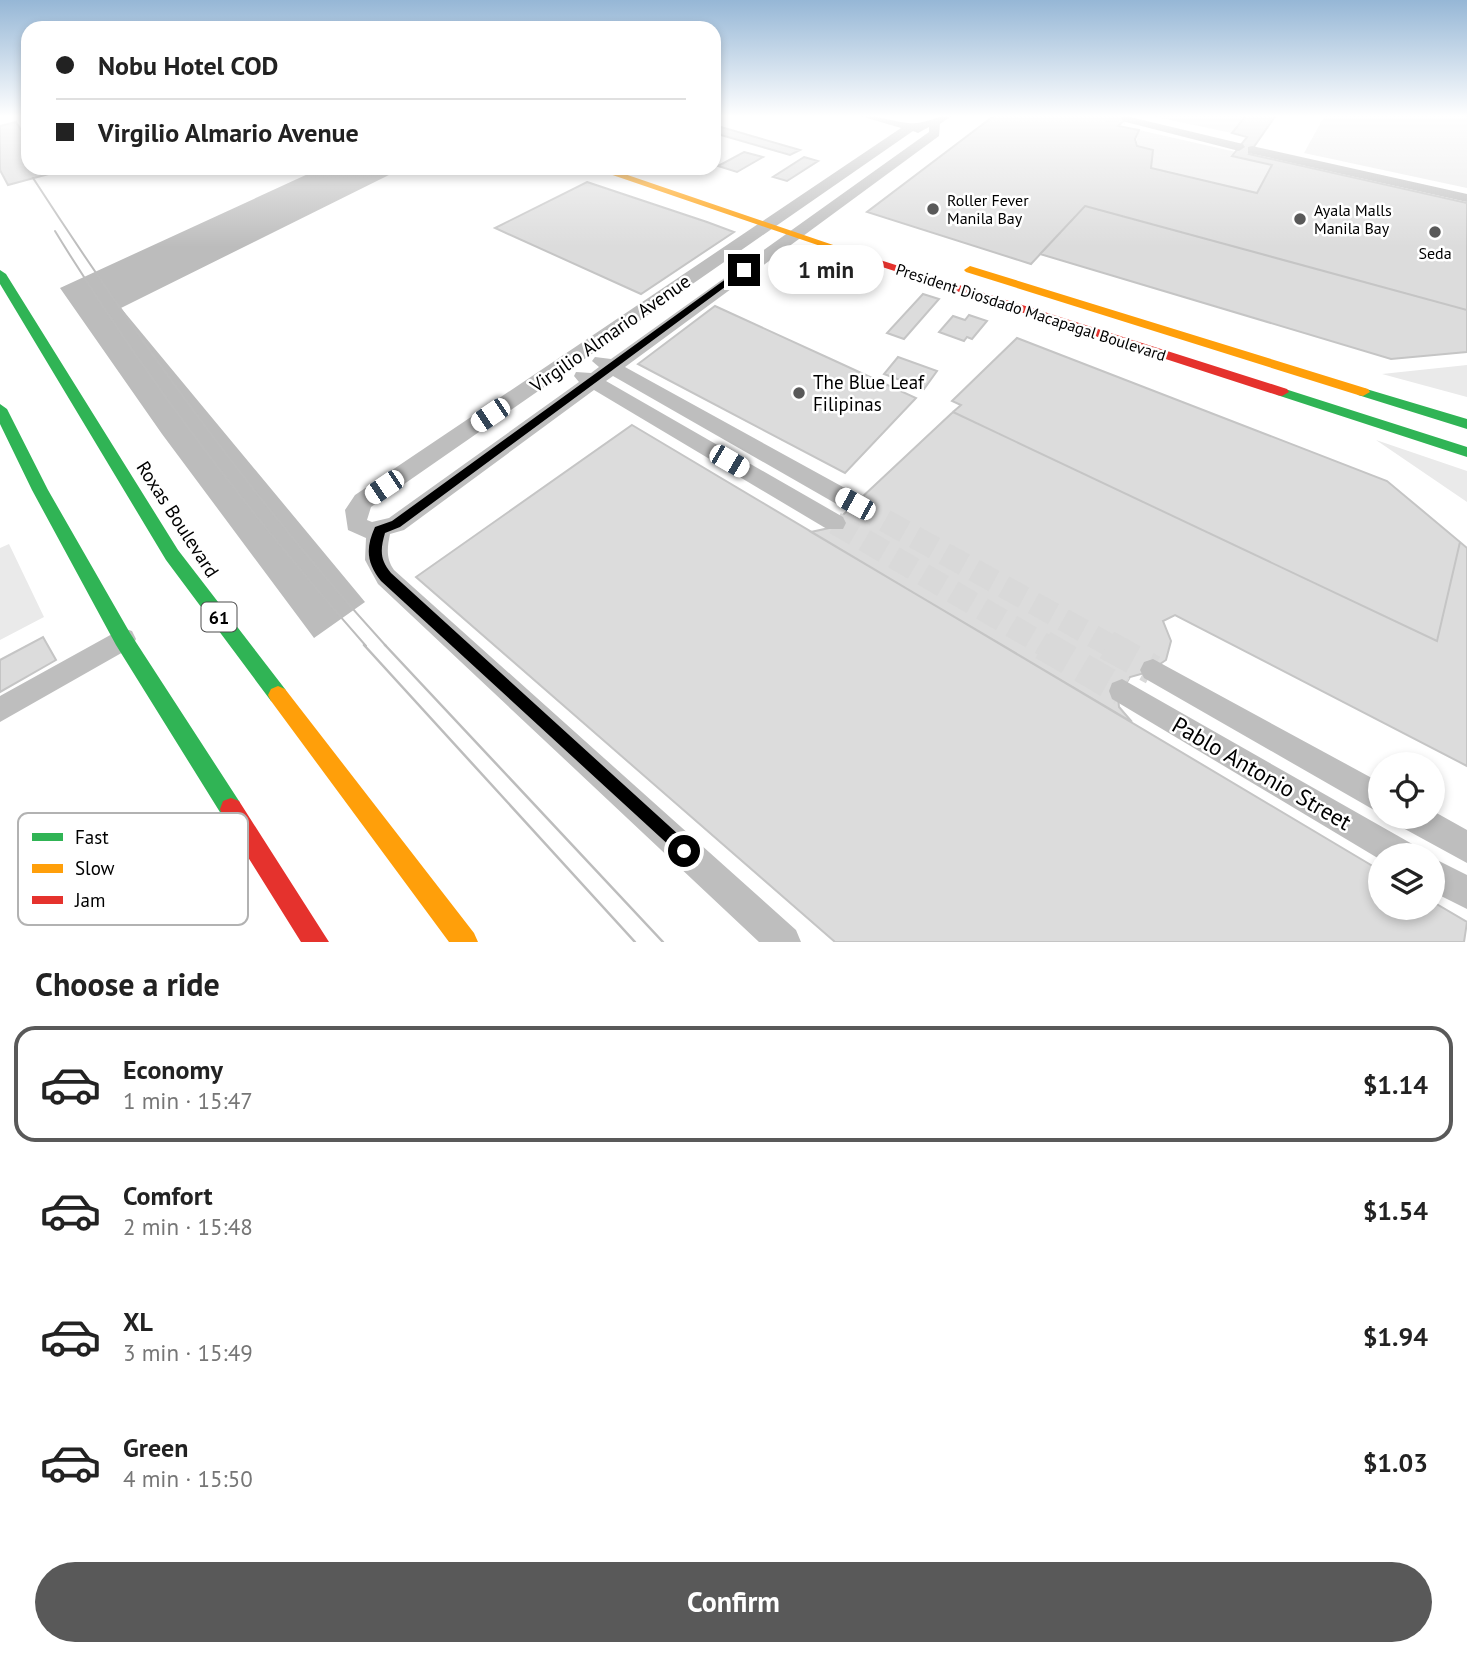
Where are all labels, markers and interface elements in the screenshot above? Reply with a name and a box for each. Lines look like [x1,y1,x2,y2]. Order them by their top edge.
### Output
text: Nobu Hotel COD [98,49,278,82]
text: Virgilio Almario Avenue [98,116,359,149]
place label: Roller Fever Manila Bay [947,190,1029,228]
place label: Ayala Malls Manila Bay [1314,200,1392,238]
marker: Roller Fever Manila Bay [925,201,941,217]
marker: Ayala Malls Manila Bay [1292,211,1308,227]
marker: Seda [1427,224,1443,240]
place label: Seda [1418,243,1452,263]
callout: 1 min [768,246,884,294]
route end [728,254,760,286]
text: 1 min [798,255,854,284]
street label: President Diosdado Macapagal Boulevard [893,259,1169,365]
street label: Virgilio Almario Avenue [524,269,695,398]
place label: The Blue Leaf Filipinas [813,370,925,416]
marker: The Blue Leaf Filipinas [791,385,807,401]
car [467,395,514,435]
car [706,441,753,481]
street label: Roxas Boulevard [131,456,225,582]
car [361,467,408,507]
car [832,485,879,523]
road number: 61 [202,602,236,632]
street label: Pablo Antonio Street [1167,710,1357,836]
map controls [1368,752,1445,920]
button: locate [1368,752,1445,829]
legend [18,813,248,925]
text: Fast [75,825,109,849]
route start [668,835,700,867]
button: layers [1368,843,1445,920]
text: Slow [75,856,115,880]
text: Jam [74,888,105,912]
text: Choose a ride [35,963,220,1005]
icon: car [39,1053,102,1116]
text: Economy [123,1053,223,1086]
text: $1.14 [1363,1068,1428,1101]
text: 1 min · 15:47 [123,1086,253,1115]
icon: car [39,1179,102,1242]
text: Comfort [123,1179,213,1212]
text: $1.54 [1363,1194,1428,1227]
text: 2 min · 15:48 [123,1212,253,1241]
icon: car [39,1305,102,1368]
text: XL [123,1305,153,1338]
text: $1.94 [1363,1320,1428,1353]
text: 3 min · 15:49 [123,1338,253,1367]
icon: car [39,1431,102,1494]
text: Green [123,1431,188,1464]
text: $1.03 [1363,1446,1428,1479]
text: 4 min · 15:50 [123,1464,253,1493]
button: Confirm [35,1562,1432,1642]

